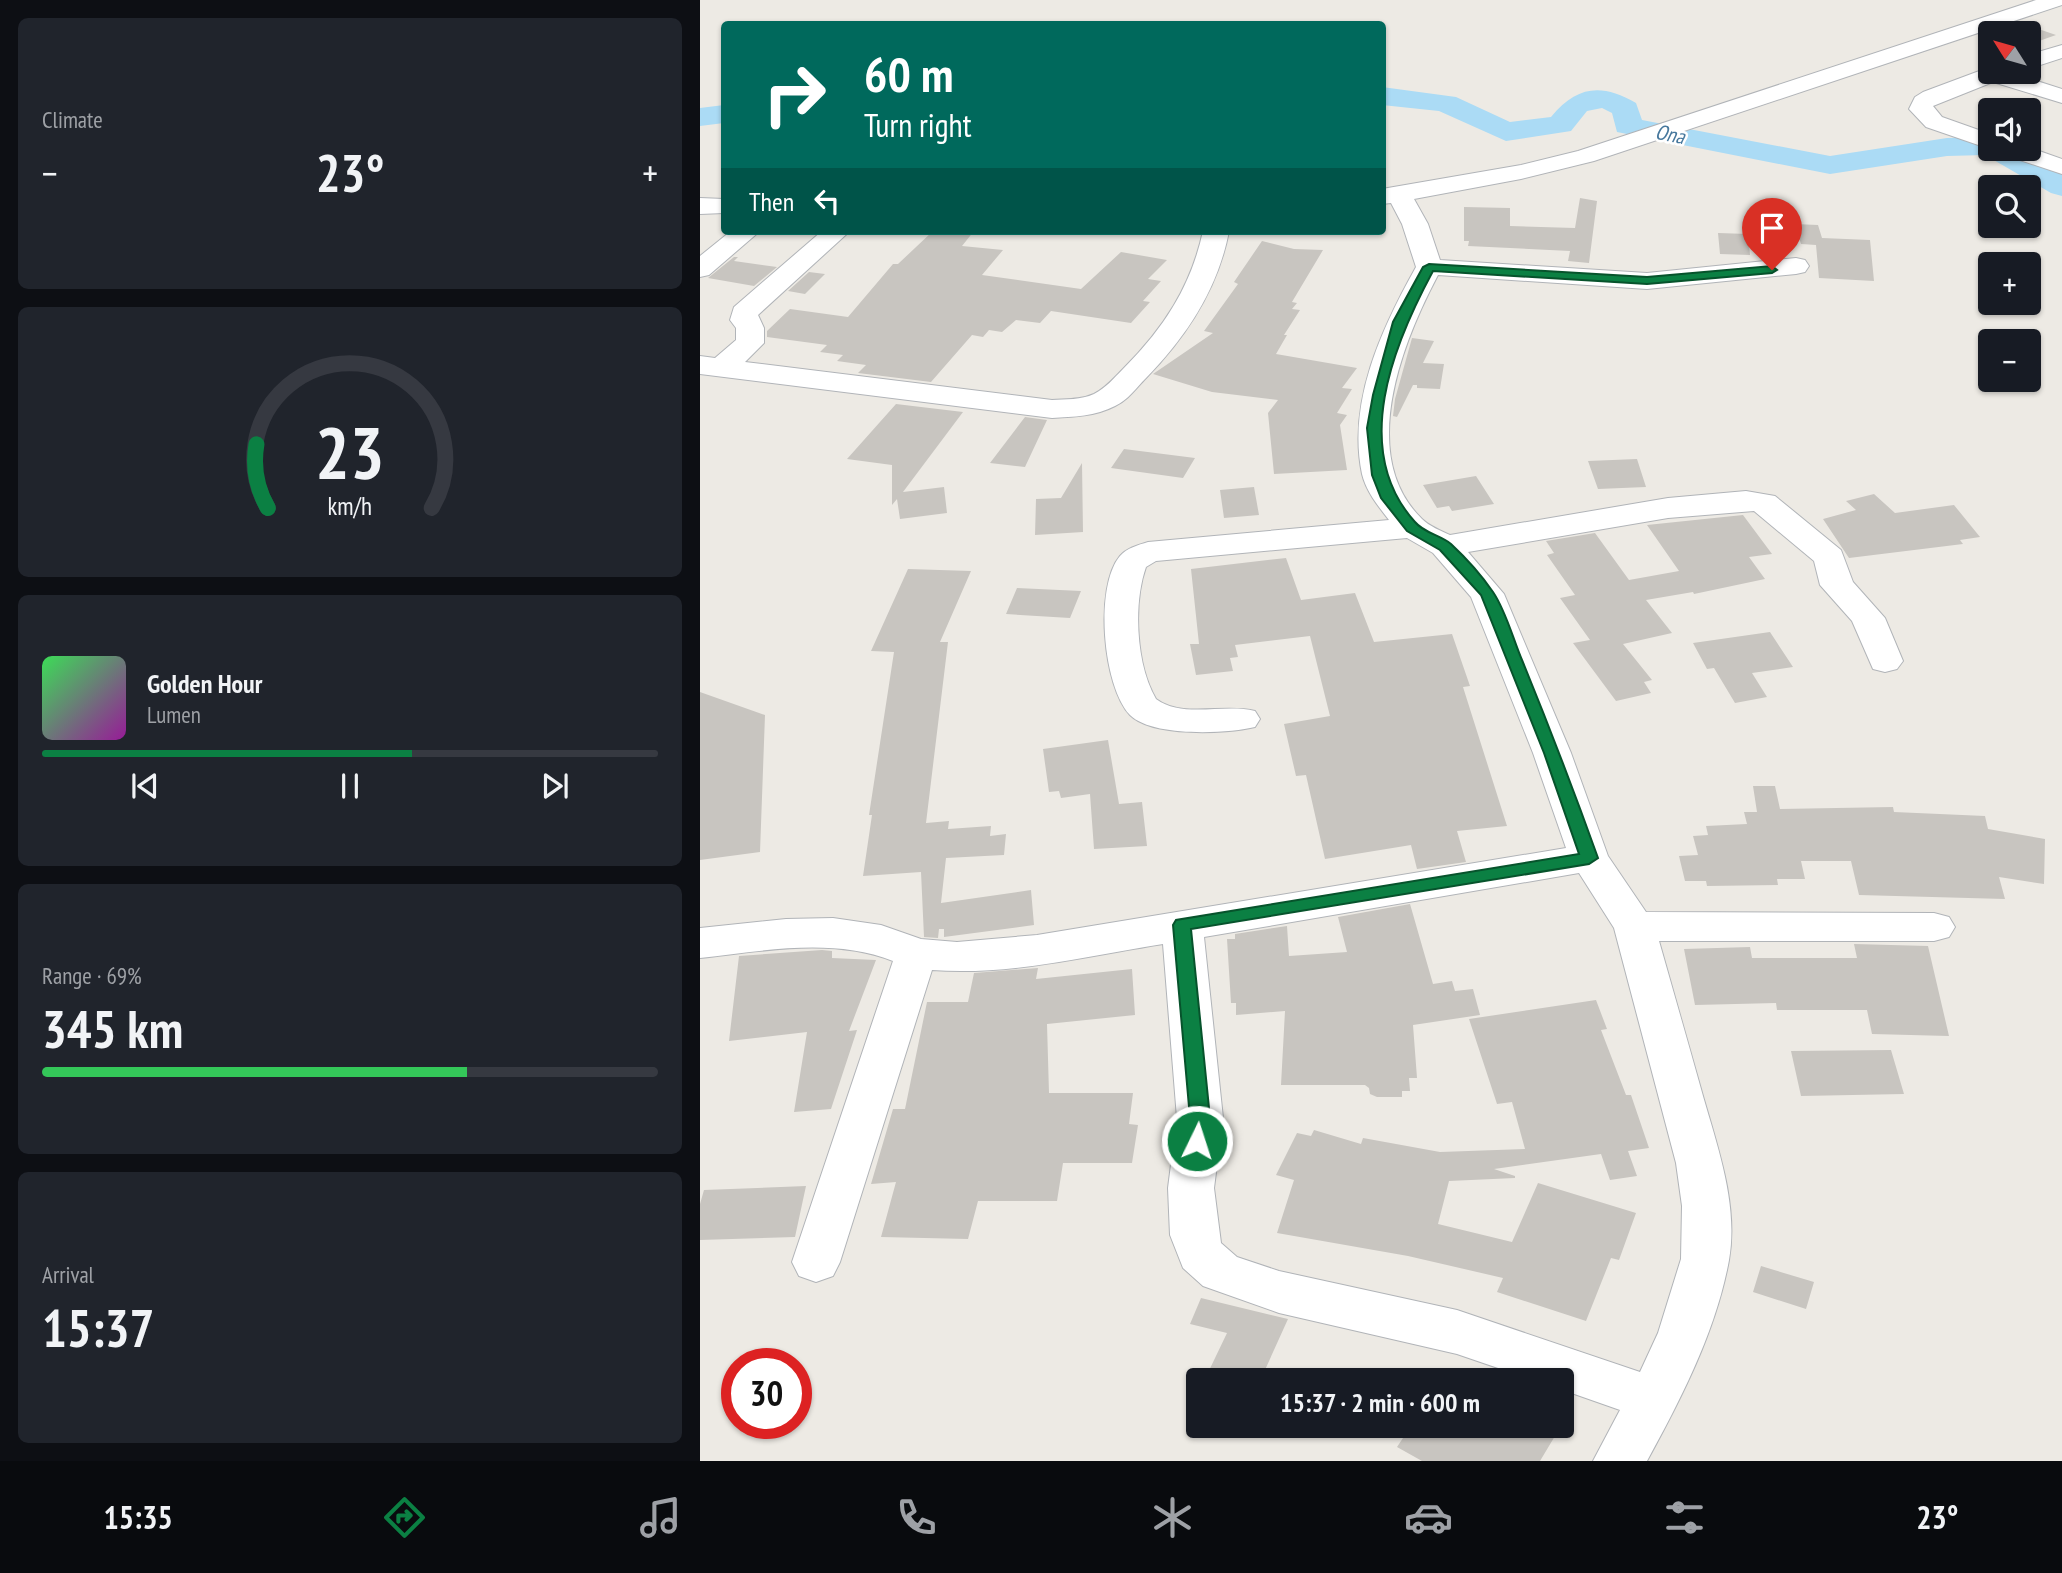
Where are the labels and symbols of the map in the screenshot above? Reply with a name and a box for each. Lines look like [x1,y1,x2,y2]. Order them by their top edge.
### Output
north arrow [1978,21,2040,84]
water label: Ona [1653,118,1688,150]
pin [1742,198,1802,270]
position arrow [1160,1104,1234,1178]
speed limit sign: 30 [721,1348,812,1439]

